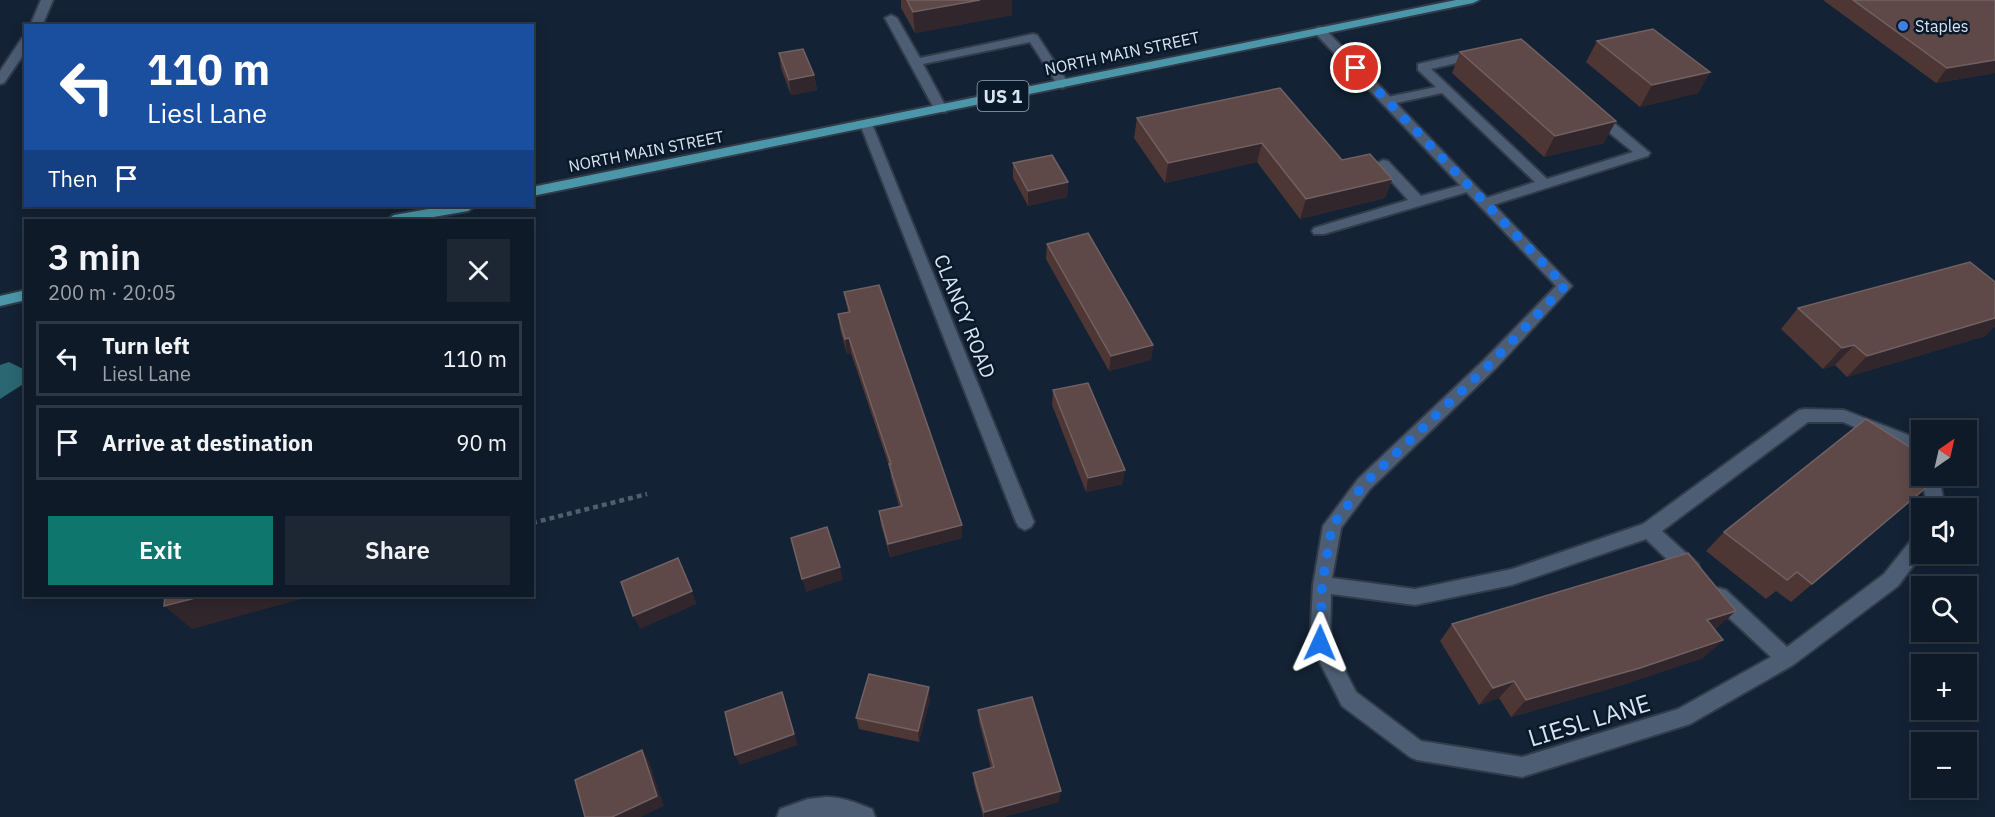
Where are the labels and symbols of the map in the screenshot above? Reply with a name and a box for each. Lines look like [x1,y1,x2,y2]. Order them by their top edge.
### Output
place label: Staples [1915,16,1969,36]
marker: Staples [1896,19,1910,33]
street label: NORTH MAIN STREET [1043,27,1201,79]
pin [1330,42,1381,93]
road number: US 1 [978,81,1028,111]
street label: NORTH MAIN STREET [567,126,725,176]
street label: CLANCY ROAD [928,250,1002,382]
north arrow [1911,420,1977,486]
position arrow [1288,611,1352,675]
street label: LIESL LANE [1524,686,1654,754]

